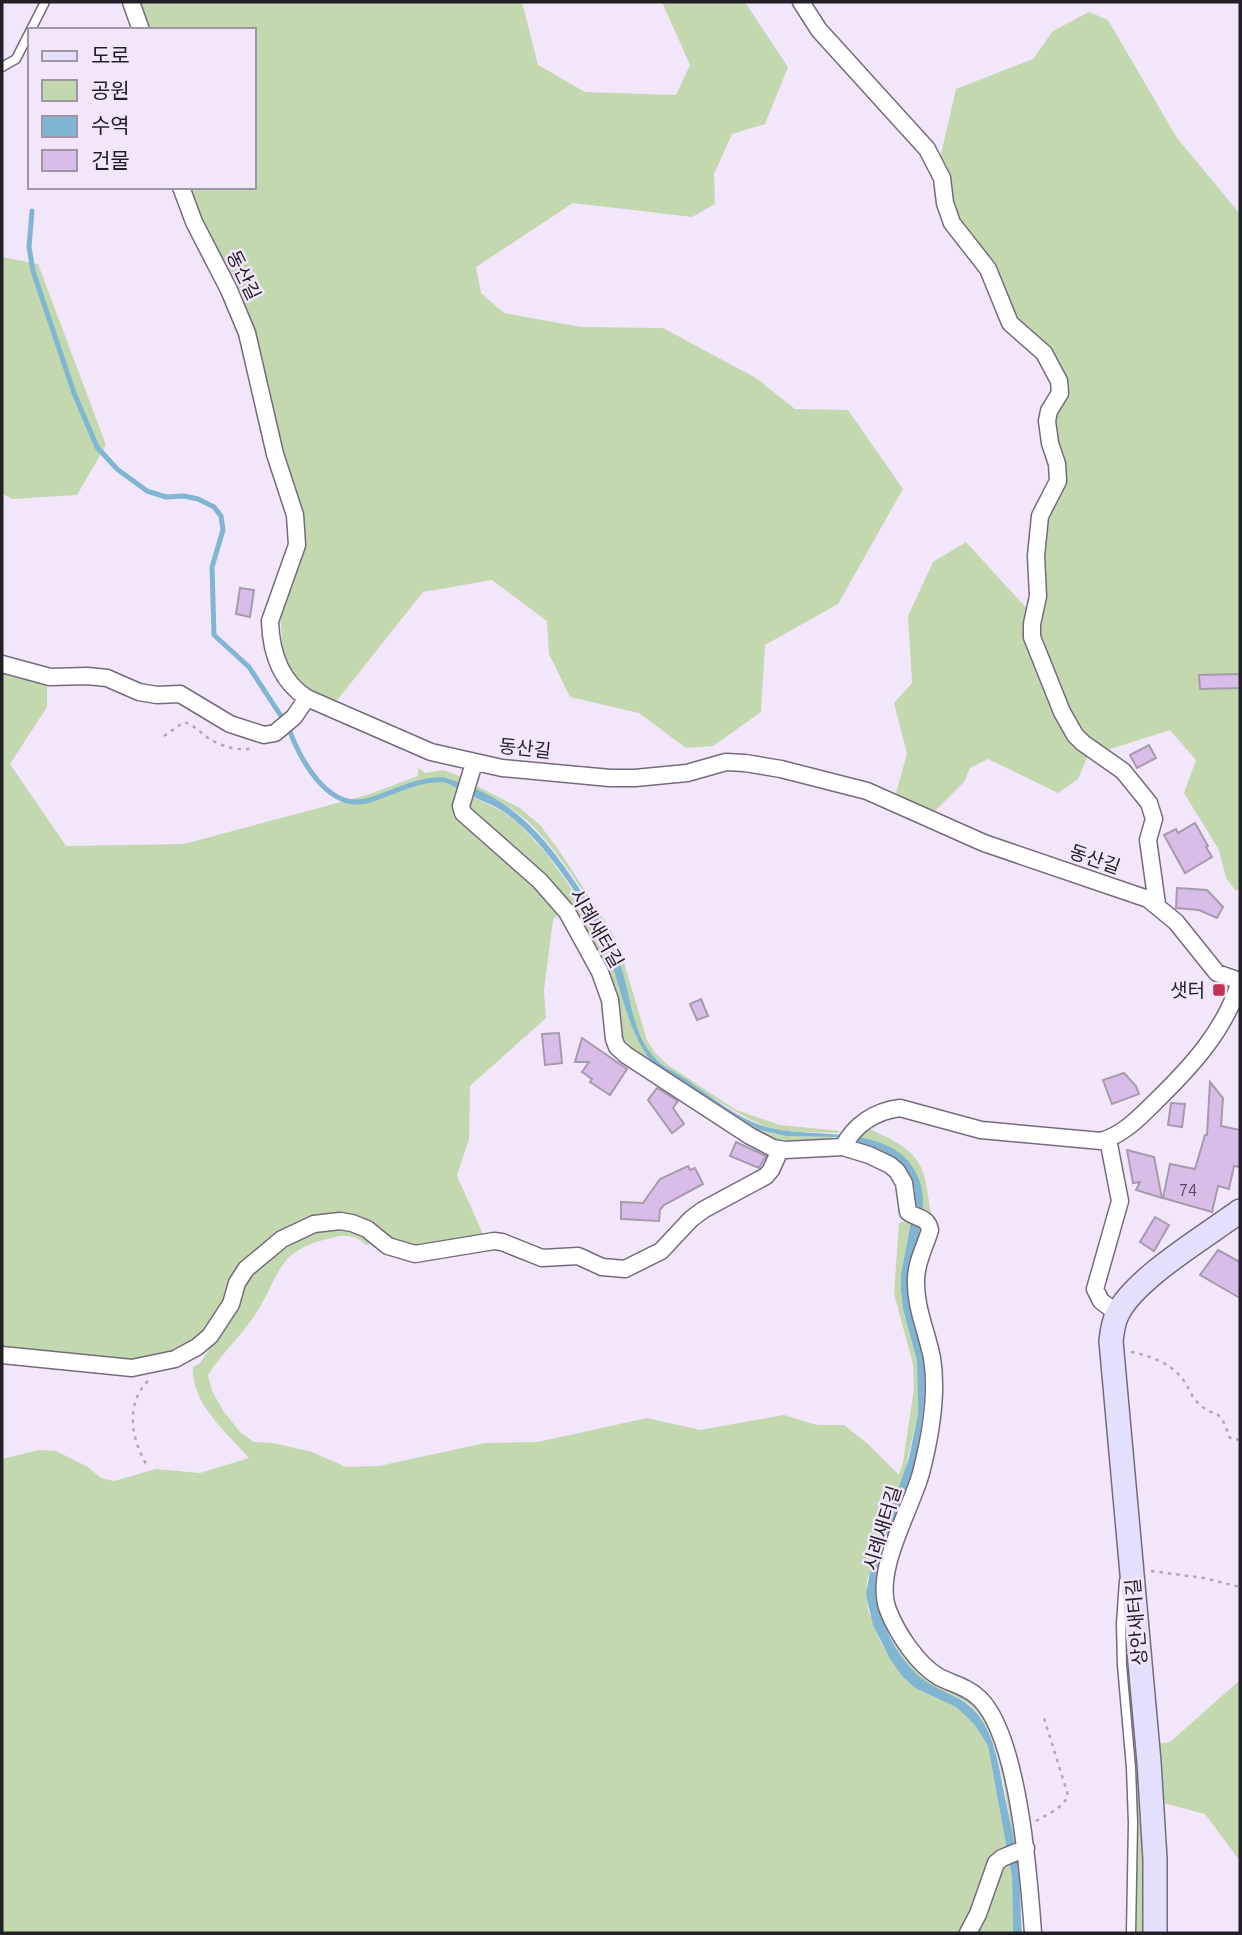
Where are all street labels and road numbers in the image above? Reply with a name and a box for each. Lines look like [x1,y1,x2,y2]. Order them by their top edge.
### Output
street label: 동산길 [223,247,265,303]
street label: 동산길 [498,734,552,762]
street label: 동산길 [1067,840,1123,878]
street label: 시례새터길 [566,885,628,971]
street label: 시례새터길 [859,1483,905,1573]
street label: 상안새터길 [1121,1578,1151,1666]

